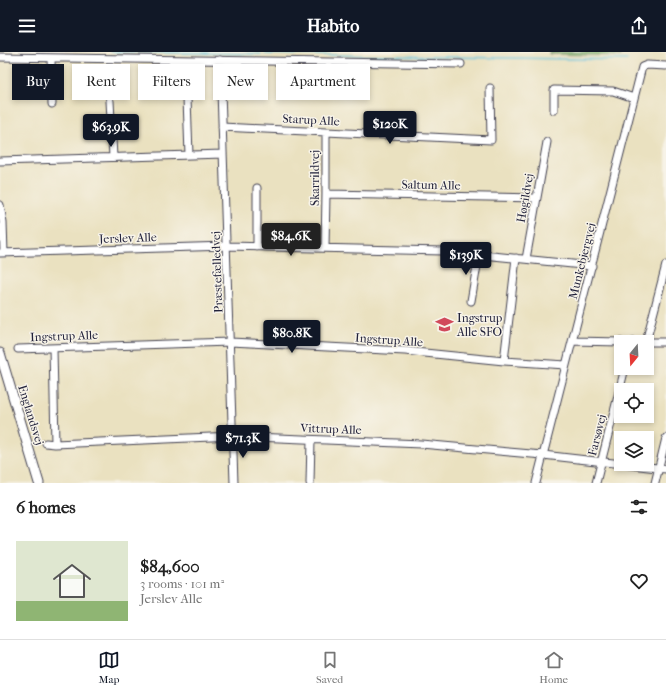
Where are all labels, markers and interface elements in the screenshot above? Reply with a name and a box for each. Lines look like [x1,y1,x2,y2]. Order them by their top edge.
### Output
icon: menu [16,15,38,37]
icon: share [628,15,650,37]
text: Habito [307,16,359,37]
chip: Buy [12,64,64,100]
chip: Rent [72,64,130,100]
chip: Filters [138,64,205,100]
chip: New [213,64,268,100]
chip: Apartment [276,64,370,100]
pin: $120K [362,111,418,145]
street label: Starup Alle [282,112,340,128]
pin: $63.9K [78,114,144,148]
text: $120K [372,116,408,131]
text: $63.9K [92,119,130,134]
street label: Skarrildvej [308,150,322,206]
street label: Høgildvej [514,172,536,224]
street label: Saltum Alle [401,177,461,193]
street label: Munkebjergvej [566,221,598,301]
pin: $84.6K [258,223,324,257]
text: $84.6K [271,228,311,243]
street label: Jerslev Alle [98,230,157,246]
street label: Præstefælledvej [209,231,225,313]
pin: $139K [438,242,494,276]
text: $139K [449,247,483,262]
place label: Ingstrup Alle SFO [456,311,503,339]
school or university icon: Ingstrup Alle SFO [434,315,454,335]
pin: $80.8K [259,320,325,354]
text: $80.8K [272,325,312,340]
street label: Ingstrup Alle [30,328,98,344]
street label: Ingstrup Alle [355,331,423,349]
north arrow [614,335,654,375]
map controls [614,335,654,471]
street label: Englandsvej [15,383,47,447]
button: locate [614,383,654,423]
street label: Farsøvej [585,413,609,457]
street label: Vittrup Alle [299,421,362,437]
pin: $71.3K [210,425,276,459]
text: $71.3K [225,430,261,445]
button: layers [614,431,654,471]
icon: filters [628,496,650,518]
text: 6 homes [16,497,76,517]
text: $84,600 [140,556,200,576]
icon: home [48,557,96,605]
icon: heart [628,570,650,592]
text: 3 rooms · 101 m² [140,576,224,591]
text: Jerslev Alle [140,591,202,606]
tab: Map [98,649,120,686]
tab: Saved [316,649,343,686]
tab: Home [539,649,568,686]

